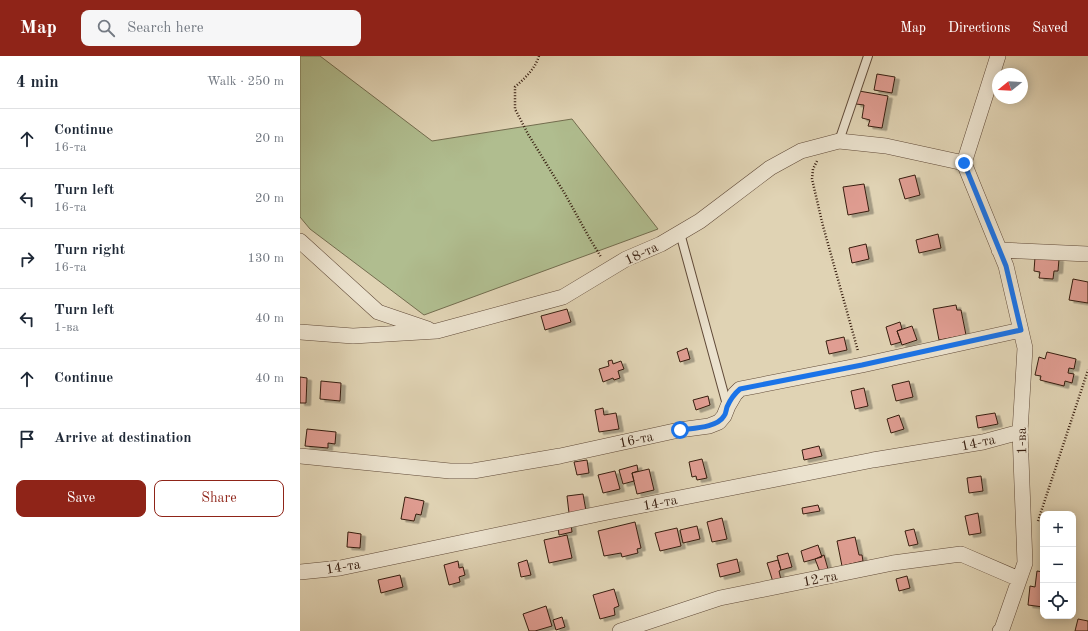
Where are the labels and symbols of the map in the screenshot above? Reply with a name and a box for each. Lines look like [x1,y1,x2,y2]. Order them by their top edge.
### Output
north arrow [992,68,1028,104]
route end [955,154,973,172]
street label: 18-та [623,240,660,268]
route start [671,421,689,439]
street label: 1-ва [1015,427,1029,455]
street label: 16-та [618,429,655,450]
street label: 14-та [960,432,997,453]
street label: 14-та [642,493,679,513]
street label: 14-та [325,557,362,577]
street label: 12-та [802,569,839,589]

